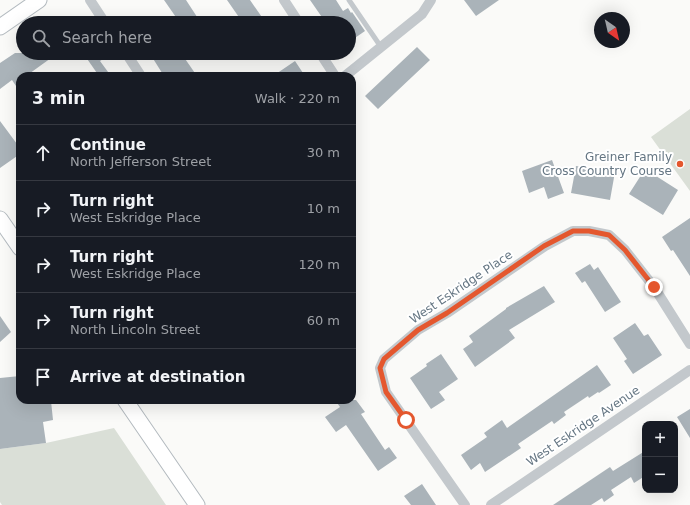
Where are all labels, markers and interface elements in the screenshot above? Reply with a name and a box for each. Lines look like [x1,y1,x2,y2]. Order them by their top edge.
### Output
north arrow [594,12,630,48]
search box [16,16,356,60]
icon: search [30,27,52,49]
text: Search here [62,29,152,47]
text: 3 min [32,88,85,108]
text: Walk · 220 m [255,91,340,106]
text: Continue [70,136,146,154]
icon: ahead [32,142,54,164]
text: 30 m [307,145,340,160]
place label: Greiner Family Cross Country Course [542,150,672,178]
text: North Jefferson Street [70,154,211,169]
marker: Greiner Family Cross Country Course [675,159,685,169]
text: Turn right [70,192,154,210]
icon: right [32,198,54,220]
text: 10 m [307,201,340,216]
text: West Eskridge Place [70,210,201,225]
street label: West Eskridge Place [407,247,515,327]
text: Turn right [70,248,154,266]
icon: right [32,254,54,276]
text: 120 m [298,257,340,272]
text: West Eskridge Place [70,266,201,281]
route end [645,278,663,296]
text: Turn right [70,304,154,322]
icon: right [32,310,54,332]
text: 60 m [307,313,340,328]
text: North Lincoln Street [70,322,200,337]
icon: arrive [32,366,54,388]
text: Arrive at destination [70,368,245,386]
street label: West Eskridge Avenue [524,383,642,469]
route start [397,411,415,429]
map controls [642,421,678,493]
button: + [642,421,678,457]
button: − [642,457,678,493]

